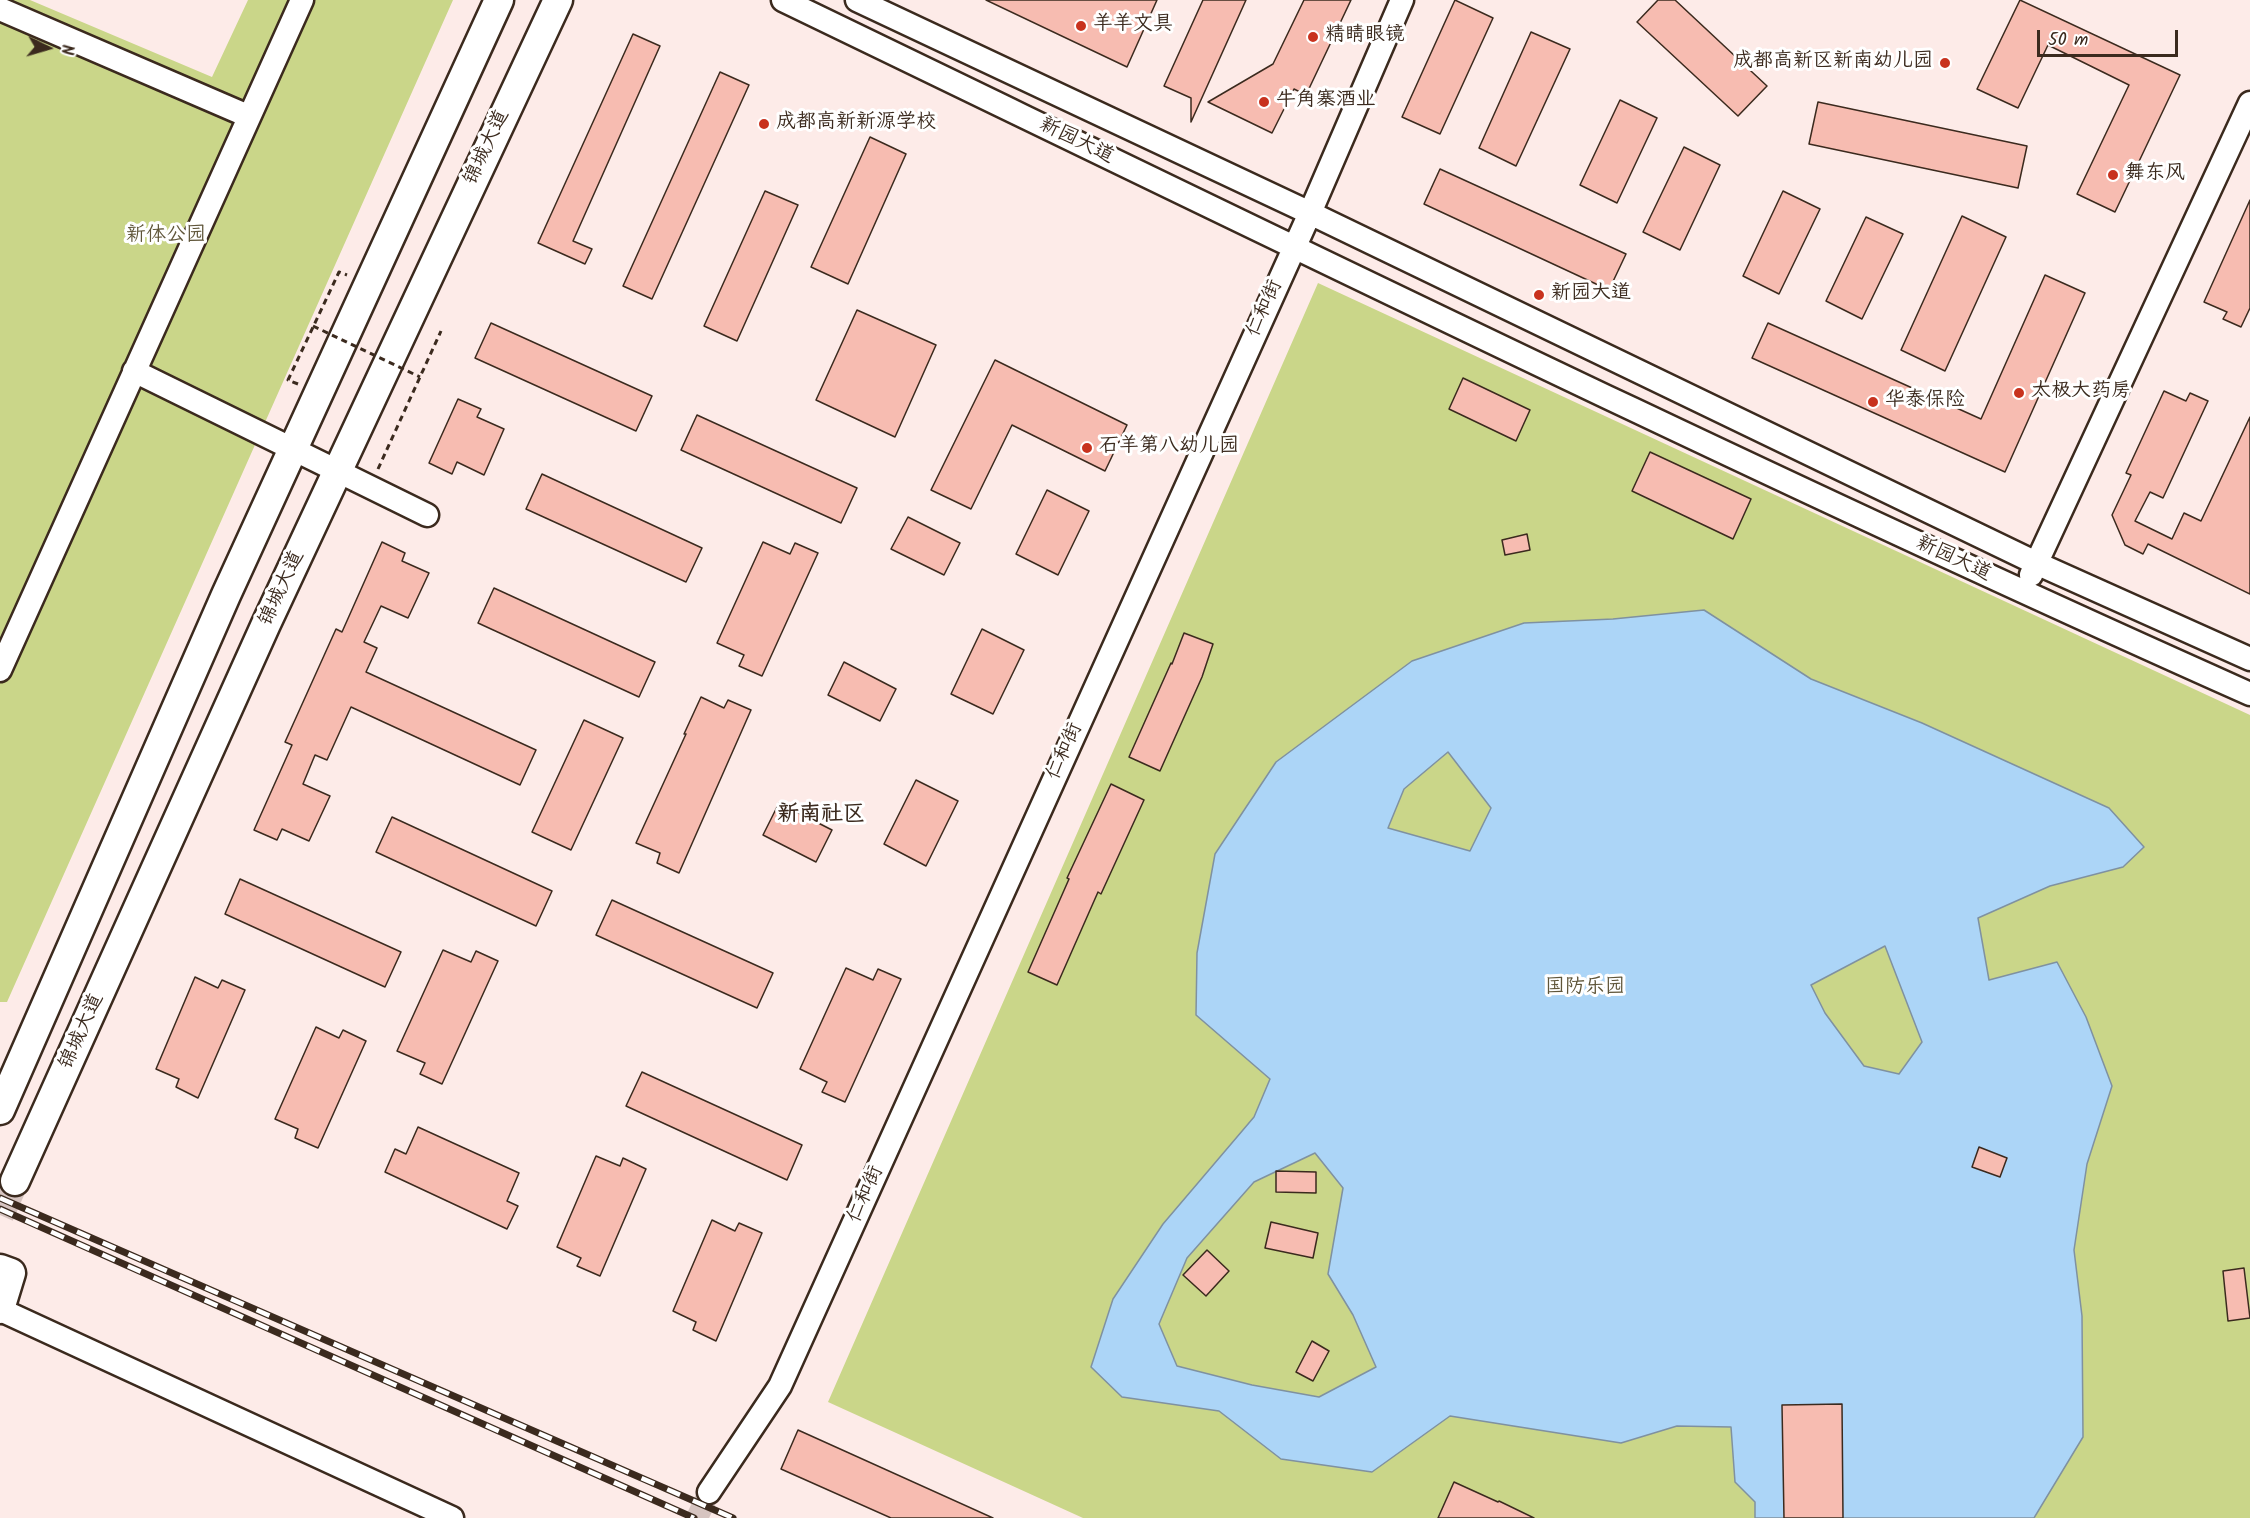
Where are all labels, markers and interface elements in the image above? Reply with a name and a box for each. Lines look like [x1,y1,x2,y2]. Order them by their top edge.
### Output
place label: 羊羊文具 [1093,14,1173,38]
north arrow [18,18,78,78]
scale bar [2040,18,2181,56]
marker: 羊羊文具 [1074,19,1088,33]
place label: 精睛眼镜 [1325,25,1405,49]
text: 50 m [2048,26,2088,55]
marker: 精睛眼镜 [1306,30,1320,44]
text: N [54,43,79,56]
place label: 成都高新区新南幼儿园 [1733,51,1933,75]
marker: 成都高新区新南幼儿园 [1938,56,1952,70]
place label: 牛角寨酒业 [1276,90,1376,114]
marker: 牛角寨酒业 [1257,95,1271,109]
street label: 锦城大道 [460,107,516,189]
place label: 成都高新新源学校 [776,112,936,136]
street label: 新园大道 [1035,114,1117,170]
marker: 成都高新新源学校 [757,117,771,131]
place label: 舞东风 [2125,163,2185,187]
marker: 舞东风 [2106,168,2120,182]
park label: 新体公园 [126,225,206,249]
street label: 仁和街 [1243,277,1289,341]
place label: 新园大道 [1551,283,1631,307]
marker: 新园大道 [1532,288,1546,302]
place label: 太极大药房 [2031,381,2131,405]
marker: 太极大药房 [2012,386,2026,400]
place label: 华泰保险 [1885,390,1965,414]
marker: 华泰保险 [1866,395,1880,409]
place label: 石羊第八幼儿园 [1099,436,1239,460]
marker: 石羊第八幼儿园 [1080,441,1094,455]
street label: 新园大道 [1912,532,1994,588]
street label: 锦城大道 [255,548,311,630]
street label: 仁和街 [1043,720,1089,784]
district label: 新南社区 [777,803,865,829]
park label: 国防乐园 [1545,977,1625,1001]
street label: 锦城大道 [56,991,110,1073]
street label: 仁和街 [844,1163,890,1227]

